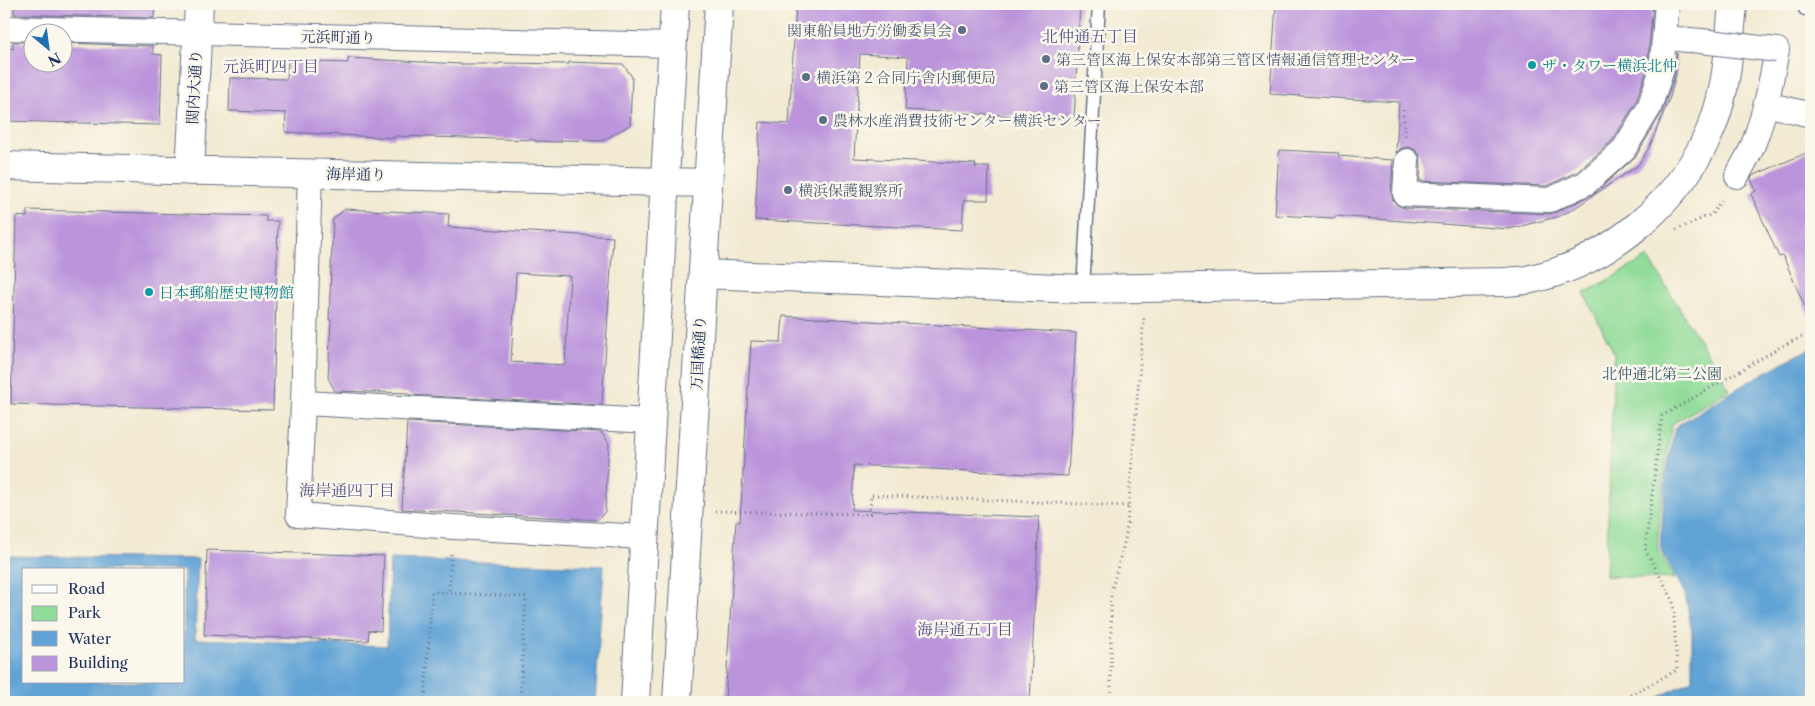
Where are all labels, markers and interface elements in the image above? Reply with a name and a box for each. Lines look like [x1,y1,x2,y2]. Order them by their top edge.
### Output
place label: 関東船員地方労働委員会 [787,21,952,40]
north arrow [22,22,72,72]
marker: 関東船員地方労働委員会 [956,24,968,36]
district label: 北仲通五丁目 [1042,26,1138,46]
street label: 元浜町通り [300,27,376,47]
text: N [45,49,64,70]
street label: 関内大通り [183,49,205,125]
place label: 第三管区海上保安本部第三管区情報通信管理センター [1056,50,1415,69]
marker: 第三管区海上保安本部第三管区情報通信管理センター [1040,53,1052,65]
district label: 元浜町四丁目 [223,56,319,76]
place label: ザ・タワー横浜北仲 [1542,56,1677,75]
marker: ザ・タワー横浜北仲 [1526,59,1538,71]
place label: 横浜第２合同庁舎内郵便局 [816,68,996,87]
marker: 横浜第２合同庁舎内郵便局 [800,71,812,83]
place label: 第三管区海上保安本部 [1054,77,1204,96]
marker: 第三管区海上保安本部 [1038,80,1050,92]
place label: 農林水産消費技術センター横浜センター [833,111,1102,130]
marker: 農林水産消費技術センター横浜センター [817,114,829,126]
street label: 海岸通り [326,164,386,184]
place label: 横浜保護観察所 [798,181,903,200]
marker: 横浜保護観察所 [782,184,794,196]
place label: 日本郵船歴史博物館 [159,283,294,302]
marker: 日本郵船歴史博物館 [143,286,155,298]
street label: 万国橋通り [687,315,709,391]
park label: 北仲通北第二公園 [1602,364,1722,383]
district label: 海岸通四丁目 [299,480,395,500]
legend [22,568,185,684]
text: Road [68,579,105,598]
text: Park [68,603,102,622]
district label: 海岸通五丁目 [917,619,1013,639]
text: Water [67,629,112,648]
text: Building [68,653,128,672]

